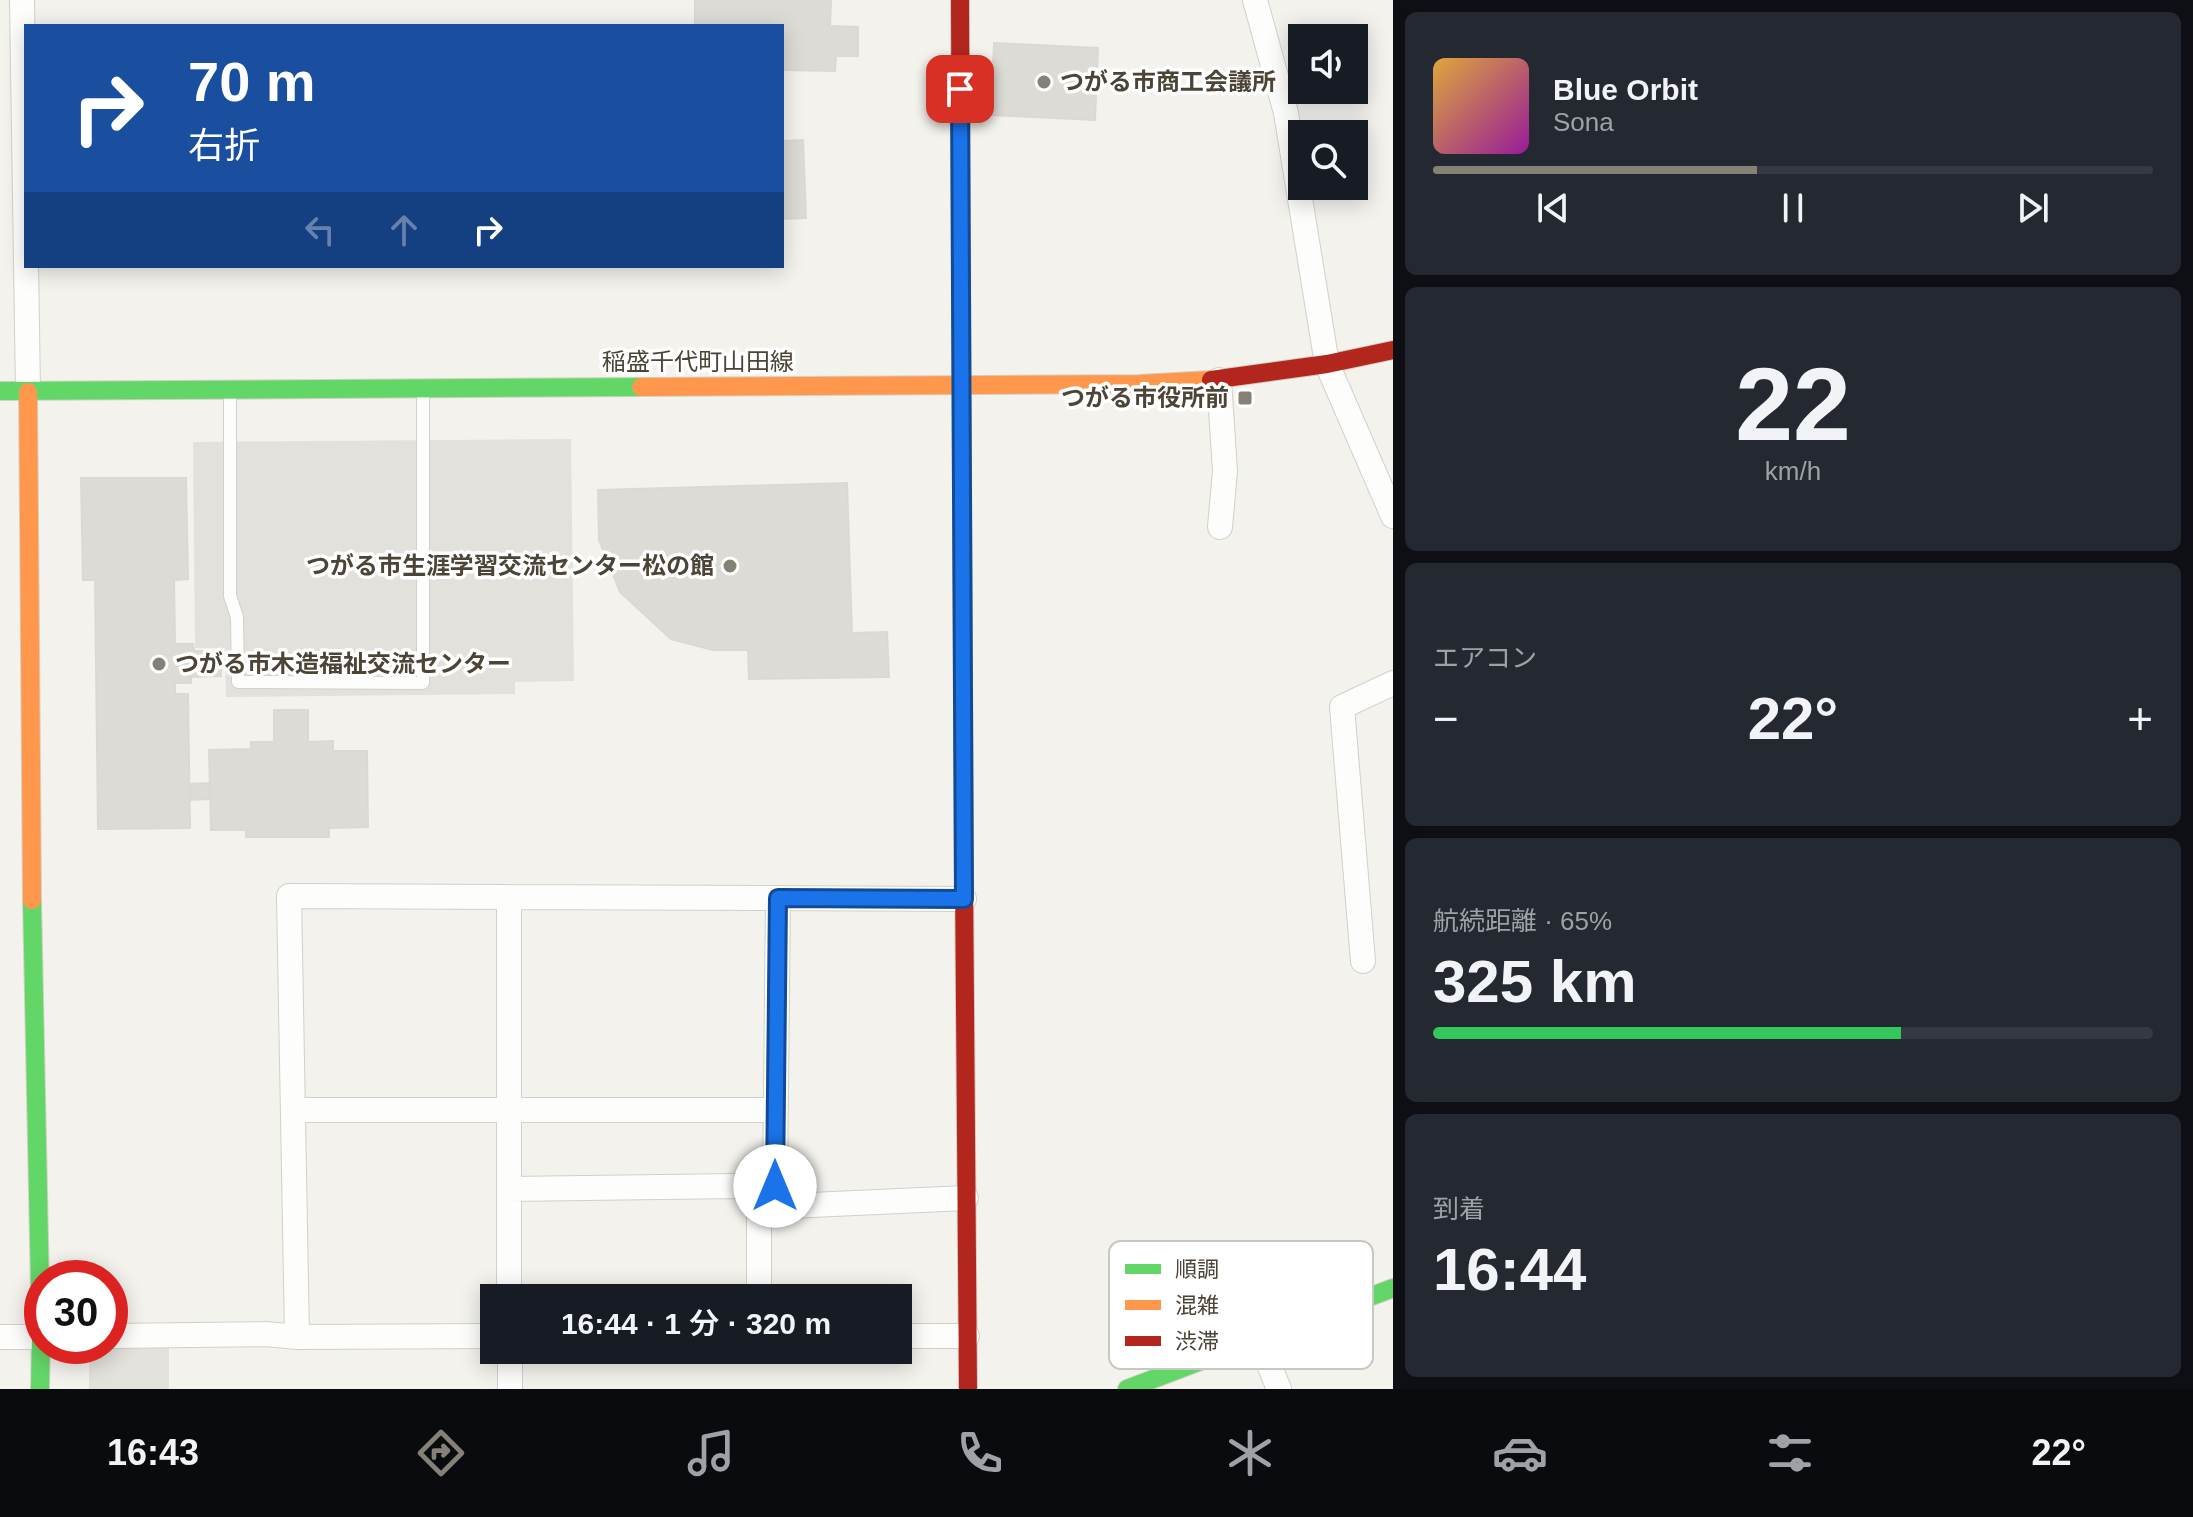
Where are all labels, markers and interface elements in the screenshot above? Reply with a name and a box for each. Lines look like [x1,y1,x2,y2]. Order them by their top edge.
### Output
map controls [1288,24,1368,200]
button: sound [1288,24,1368,104]
text: 70 m [188,50,316,113]
pin [926,55,994,123]
icon: right [56,56,160,160]
icon: arrive [938,67,982,111]
place label: つがる市商工会議所 [1060,68,1276,95]
marker: つがる市商工会議所 [1035,73,1053,91]
text: Blue Orbit [1553,73,1698,106]
text: Sona [1553,107,1614,137]
button: search [1288,120,1368,200]
text: 右折 [188,125,260,166]
icon: previous [1531,186,1575,230]
icon: pause [1771,186,1815,230]
icon: next [2011,186,2055,230]
icon: left [298,208,342,252]
icon: ahead [382,208,426,252]
icon: right [466,208,510,252]
text: 22 [1735,346,1851,462]
street label: 稲盛千代町山田線 [602,348,794,375]
place label: つがる市役所前 [1061,384,1229,411]
marker: つがる市役所前 [1236,389,1254,407]
text: km/h [1765,456,1821,486]
place label: つがる市生涯学習交流センター松の館 [306,552,714,579]
marker: つがる市生涯学習交流センター松の館 [721,557,739,575]
text: エアコン [1433,643,1537,673]
place label: つがる市木造福祉交流センター [175,650,511,677]
marker: つがる市木造福祉交流センター [150,655,168,673]
text: 22° [1748,685,1838,752]
text: − [1433,694,1459,743]
text: + [2127,694,2153,743]
text: 航続距離 · 65% [1433,906,1612,936]
text: 325 km [1433,948,1637,1015]
position arrow [733,1144,817,1228]
text: 到着 [1433,1194,1485,1224]
text: 16:44 [1433,1236,1586,1303]
legend [1109,1241,1373,1369]
text: 順調 [1175,1257,1219,1282]
speed limit sign: 30 [24,1260,128,1364]
text: 混雑 [1175,1293,1219,1318]
text: 16:44 · 1 分 · 320 m [561,1307,831,1340]
text: 渋滞 [1175,1329,1219,1354]
icon: directions [413,1425,469,1481]
icon: music [683,1425,739,1481]
icon: phone [952,1425,1008,1481]
icon: climate [1222,1425,1278,1481]
icon: car [1492,1425,1548,1481]
icon: filters [1762,1425,1818,1481]
text: 16:43 [107,1432,199,1473]
text: 22° [2032,1432,2086,1473]

